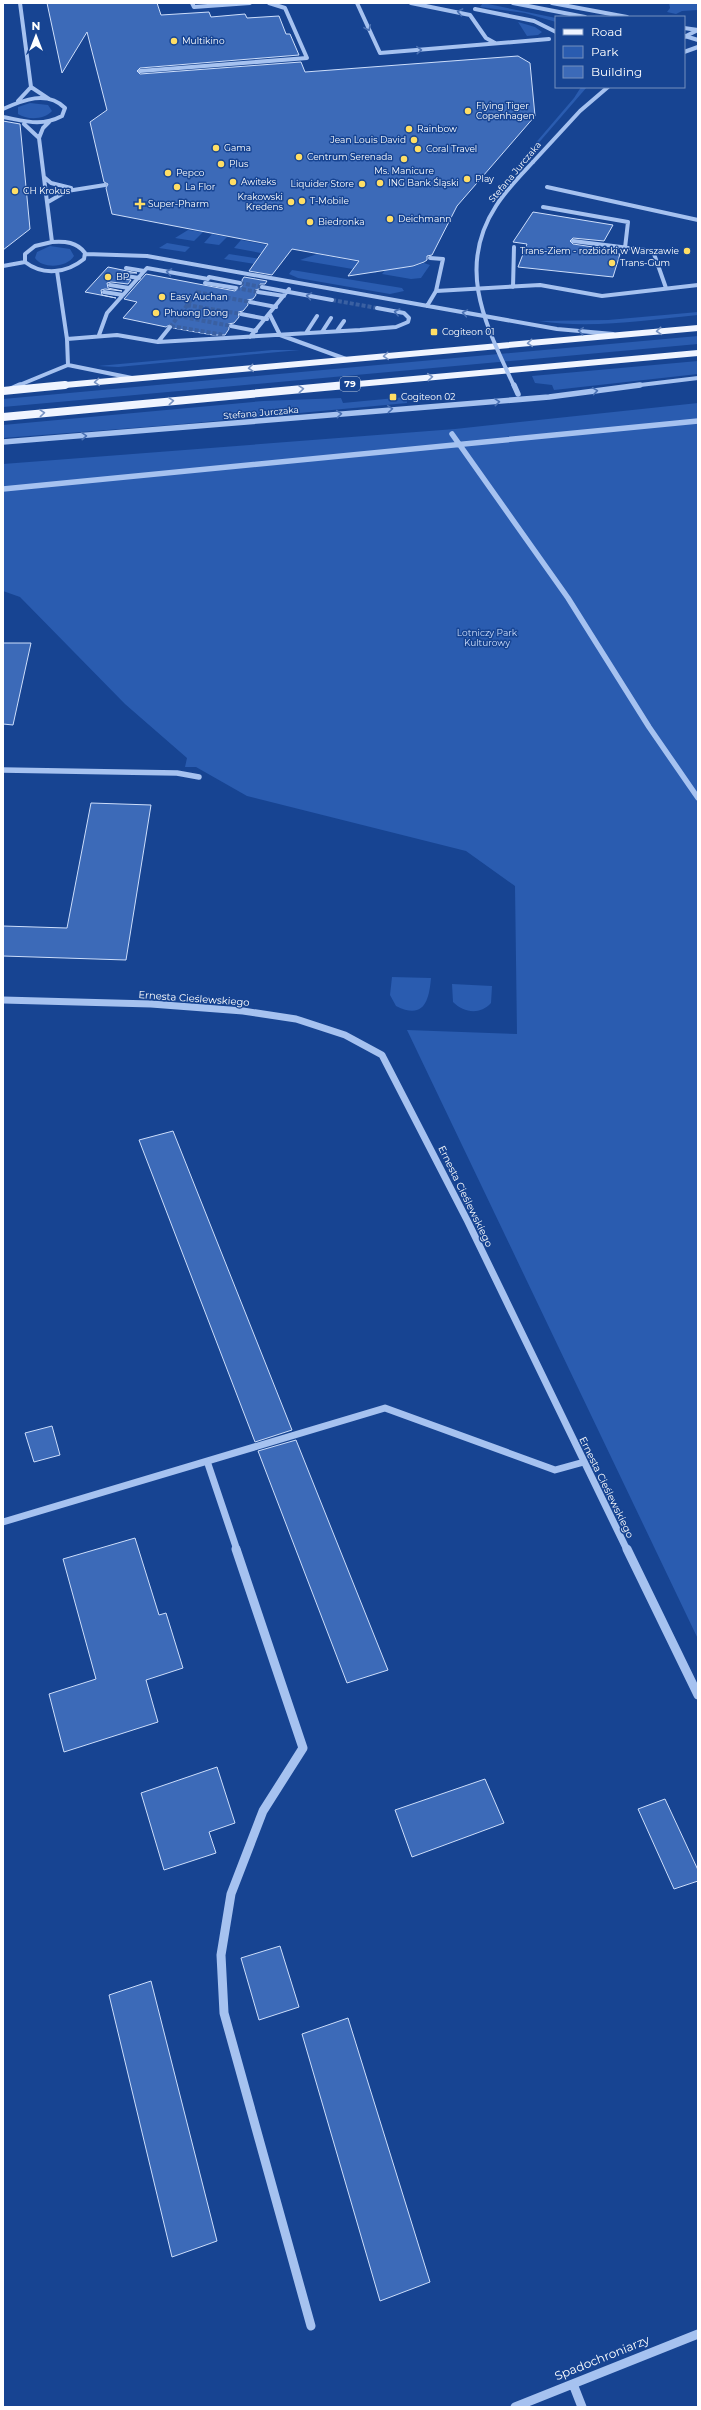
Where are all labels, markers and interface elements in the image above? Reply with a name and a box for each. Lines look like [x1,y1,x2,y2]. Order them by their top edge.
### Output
one-way arrow [457,9,463,17]
north arrow [16,16,56,56]
legend [555,16,685,88]
text: N [32,19,40,33]
one-way arrow [363,23,371,31]
text: Road [591,24,622,39]
place label: Multikino [182,35,225,46]
marker: Multikino [169,36,179,46]
text: Park [591,44,619,59]
one-way arrow [416,45,422,54]
text: Building [591,64,642,79]
place label: Flying Tiger Copenhagen [476,100,535,121]
marker: Flying Tiger Copenhagen [463,106,473,116]
place label: Rainbow [417,123,457,134]
marker: Rainbow [404,124,414,134]
place label: Jean Louis David [329,134,406,145]
marker: Jean Louis David [409,135,419,145]
street label: Stefana Jurczaka [486,139,543,204]
place label: Gama [224,142,251,153]
marker: Gama [211,143,221,153]
place label: Coral Travel [426,143,477,154]
marker: Coral Travel [413,144,423,154]
place label: Centrum Serenada [307,151,393,162]
marker: Centrum Serenada [294,152,304,162]
marker: Ms. Manicure [399,154,409,164]
place label: Plus [229,158,249,169]
marker: Plus [216,159,226,169]
place label: Ms. Manicure [374,165,434,176]
place label: Pepco [176,167,205,178]
marker: Pepco [163,168,173,178]
place label: Play [475,173,494,184]
marker: Play [462,174,472,184]
place label: Awiteks [241,176,277,187]
marker: Awiteks [228,177,238,187]
place label: ING Bank Śląski [388,177,459,188]
place label: Liquider Store [291,178,355,189]
marker: ING Bank Śląski [375,178,385,188]
marker: Liquider Store [357,179,367,189]
place label: La Flor [185,181,216,192]
marker: La Flor [172,182,182,192]
place label: CH Krokus [23,185,71,196]
marker: CH Krokus [10,186,20,196]
place label: Krakowski Kredens [237,191,284,212]
place label: T-Mobile [310,195,349,206]
marker: T-Mobile [297,196,307,206]
marker: Krakowski Kredens [286,197,296,207]
place label: Super-Pharm [148,198,209,209]
marker: Super-Pharm [135,199,145,209]
place label: Deichmann [398,213,451,224]
marker: Deichmann [385,214,395,224]
place label: Biedronka [318,216,365,227]
marker: Biedronka [305,217,315,227]
place label: Trans-Ziem - rozbiórki w Warszawie [520,245,680,256]
marker: Trans-Ziem - rozbiórki w Warszawie [682,246,692,256]
place label: Trans-Gum [620,257,670,268]
marker: Trans-Gum [607,258,617,268]
one-way arrow [166,268,172,277]
place label: BP [116,271,129,282]
marker: BP [103,272,113,282]
place label: Easy Auchan [170,291,228,302]
marker: Easy Auchan [157,292,167,302]
one-way arrow [306,292,312,300]
place label: Phuong Dong [164,307,228,318]
marker: Phuong Dong [151,308,161,318]
one-way arrow [394,308,401,317]
one-way arrow [461,309,468,318]
place label: Cogiteon 01 [442,326,495,337]
marker: Cogiteon 01 [429,327,439,337]
one-way arrow [578,327,584,336]
one-way arrow [656,327,662,336]
one-way arrow [527,338,533,347]
one-way arrow [383,351,389,360]
one-way arrow [248,363,254,372]
one-way arrow [427,373,433,382]
road number: 79 [340,377,360,391]
one-way arrow [93,378,100,387]
one-way arrow [298,385,304,394]
one-way arrow [592,387,598,396]
place label: Cogiteon 02 [401,391,455,402]
marker: Cogiteon 02 [388,392,398,402]
one-way arrow [168,397,174,406]
one-way arrow [494,397,500,406]
street label: Stefana Jurczaka [223,404,299,421]
one-way arrow [387,404,394,413]
one-way arrow [39,409,45,418]
one-way arrow [336,409,342,418]
one-way arrow [81,432,87,441]
park label: Lotniczy Park Kulturowy [457,627,518,648]
street label: Ernesta Cieślewskiego [138,988,250,1009]
street label: Ernesta Cieślewskiego [435,1143,496,1249]
street label: Ernesta Cieślewskiego [576,1434,637,1540]
street label: Spadochroniarzy [552,2332,652,2383]

